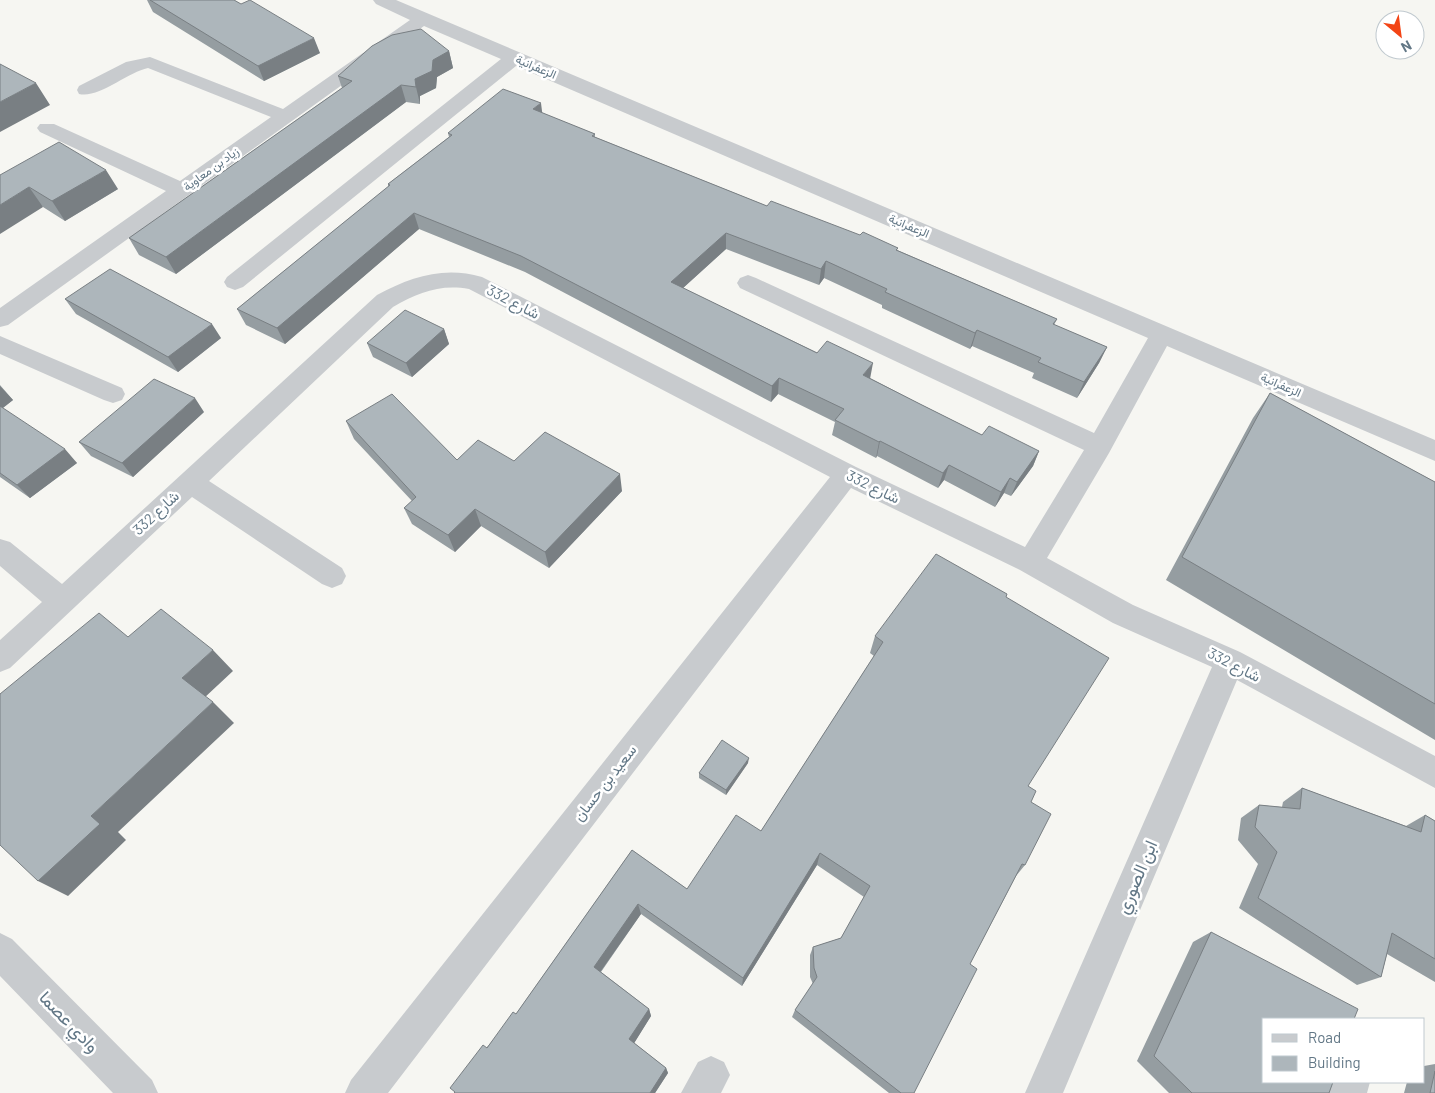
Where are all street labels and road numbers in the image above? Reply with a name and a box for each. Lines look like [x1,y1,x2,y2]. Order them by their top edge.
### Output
street label: الزعفرانية [513,51,559,83]
street label: زياد بن معاوية [180,143,242,195]
street label: الزعفرانية [886,210,932,242]
street label: شارع 332 [483,280,543,325]
street label: الزعفرانية [1258,369,1304,401]
street label: شارع 332 [843,466,903,509]
street label: شارع 332 [128,486,184,540]
street label: شارع 332 [1204,643,1264,688]
street label: سعيد بن حسان [569,741,641,825]
street label: ابن الصوري [1111,837,1166,919]
street label: وادي عصما [31,986,104,1060]

